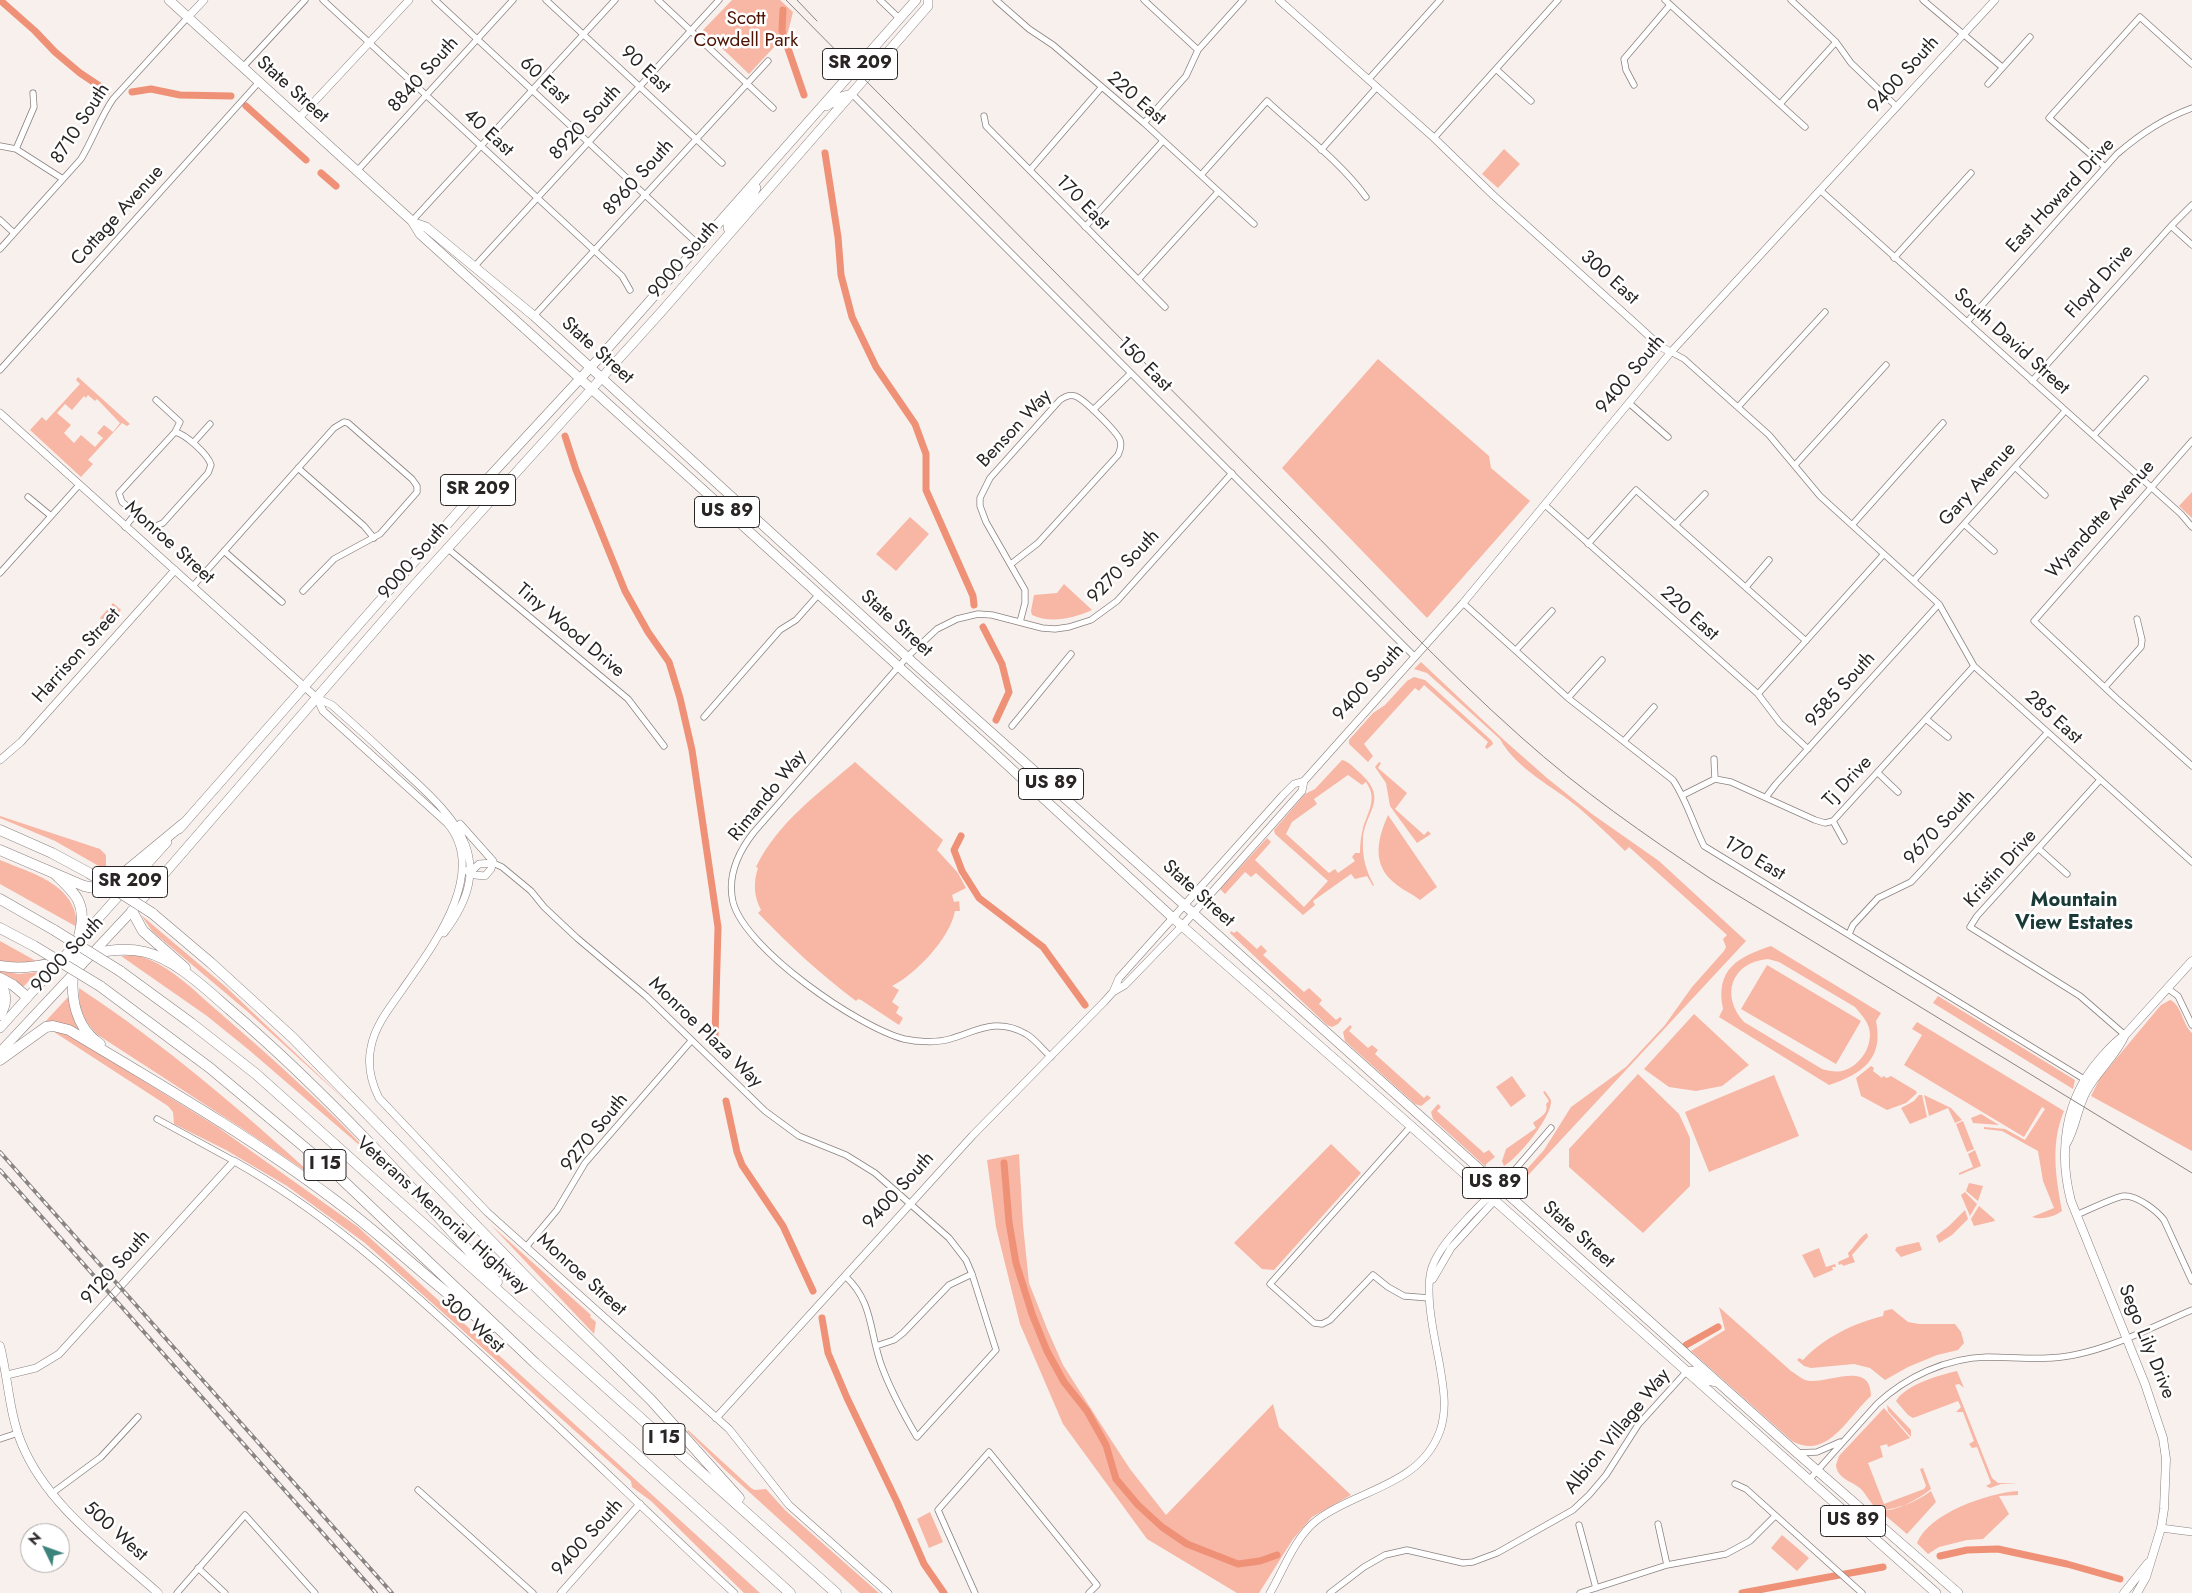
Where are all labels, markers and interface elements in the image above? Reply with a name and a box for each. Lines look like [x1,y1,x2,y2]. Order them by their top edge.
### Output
park label: Scott Cowdell Park [694,8,798,52]
street label: 8840 South [384,32,464,118]
street label: 9400 South [1863,32,1945,118]
street label: 90 East [615,41,675,99]
road number: SR 209 [822,49,898,80]
street label: State Street [251,52,333,128]
street label: 60 East [514,52,574,110]
street label: 220 East [1102,67,1170,131]
street label: 8710 South [47,80,115,168]
street label: 8920 South [545,81,627,165]
street label: 40 East [458,104,518,162]
street label: East Howard Drive [2002,134,2120,258]
street label: 8960 South [599,135,679,221]
street label: Cottage Avenue [67,161,169,271]
street label: 170 East [1050,171,1114,235]
street label: 9000 South [644,216,724,304]
street label: Floyd Drive [2061,241,2139,323]
street label: 300 East [1575,246,1643,310]
street label: South David Street [1948,284,2074,400]
street label: State Street [556,313,638,389]
street label: 9400 South [1591,331,1671,419]
street label: 150 East [1112,333,1176,397]
street label: Benson Way [973,385,1057,473]
street label: Gary Avenue [1935,439,2021,531]
street label: Wyandotte Avenue [2042,456,2160,584]
road number: SR 209 [440,474,516,506]
street label: Monroe Street [119,497,219,589]
road number: US 89 [694,497,760,528]
street label: 9000 South [374,517,454,605]
street label: 9270 South [1083,525,1165,609]
street label: Tiny Wood Drive [511,579,629,683]
street label: 220 East [1655,582,1723,646]
street label: State Street [855,586,937,662]
street label: Harrison Street [28,604,126,708]
street label: 9400 South [1328,640,1410,726]
street label: 9585 South [1801,648,1881,732]
street label: 285 East [2020,686,2086,750]
street label: Rimando Way [724,746,812,846]
street label: Tj Drive [1819,752,1877,812]
road number: US 89 [1018,769,1084,800]
street label: 9670 South [1900,786,1980,870]
street label: Kristin Drive [1960,825,2042,913]
street label: 170 East [1719,832,1789,886]
street label: State Street [1157,856,1239,932]
road number: SR 209 [92,866,168,898]
district label: Mountain View Estates [2015,889,2133,936]
street label: 9000 South [27,912,109,998]
street label: Monroe Plaza Way [643,973,767,1093]
street label: 9270 South [557,1089,633,1177]
street label: Veterans Memorial Highway [351,1132,533,1300]
street label: 9400 South [858,1148,940,1234]
road number: I 15 [304,1150,346,1180]
road number: US 89 [1462,1168,1528,1198]
street label: State Street [1537,1197,1619,1273]
street label: 9120 South [77,1226,155,1310]
street label: Monroe Street [531,1229,631,1321]
street label: Sego Lily Drive [2113,1282,2179,1402]
street label: 300 West [435,1289,509,1359]
street label: Albion Village Way [1560,1365,1676,1499]
road number: I 15 [643,1424,685,1455]
street label: 9400 South [547,1495,629,1581]
street label: 500 West [78,1497,152,1567]
road number: US 89 [1820,1505,1886,1536]
north arrow [20,1523,70,1573]
text: N [23,1528,46,1549]

